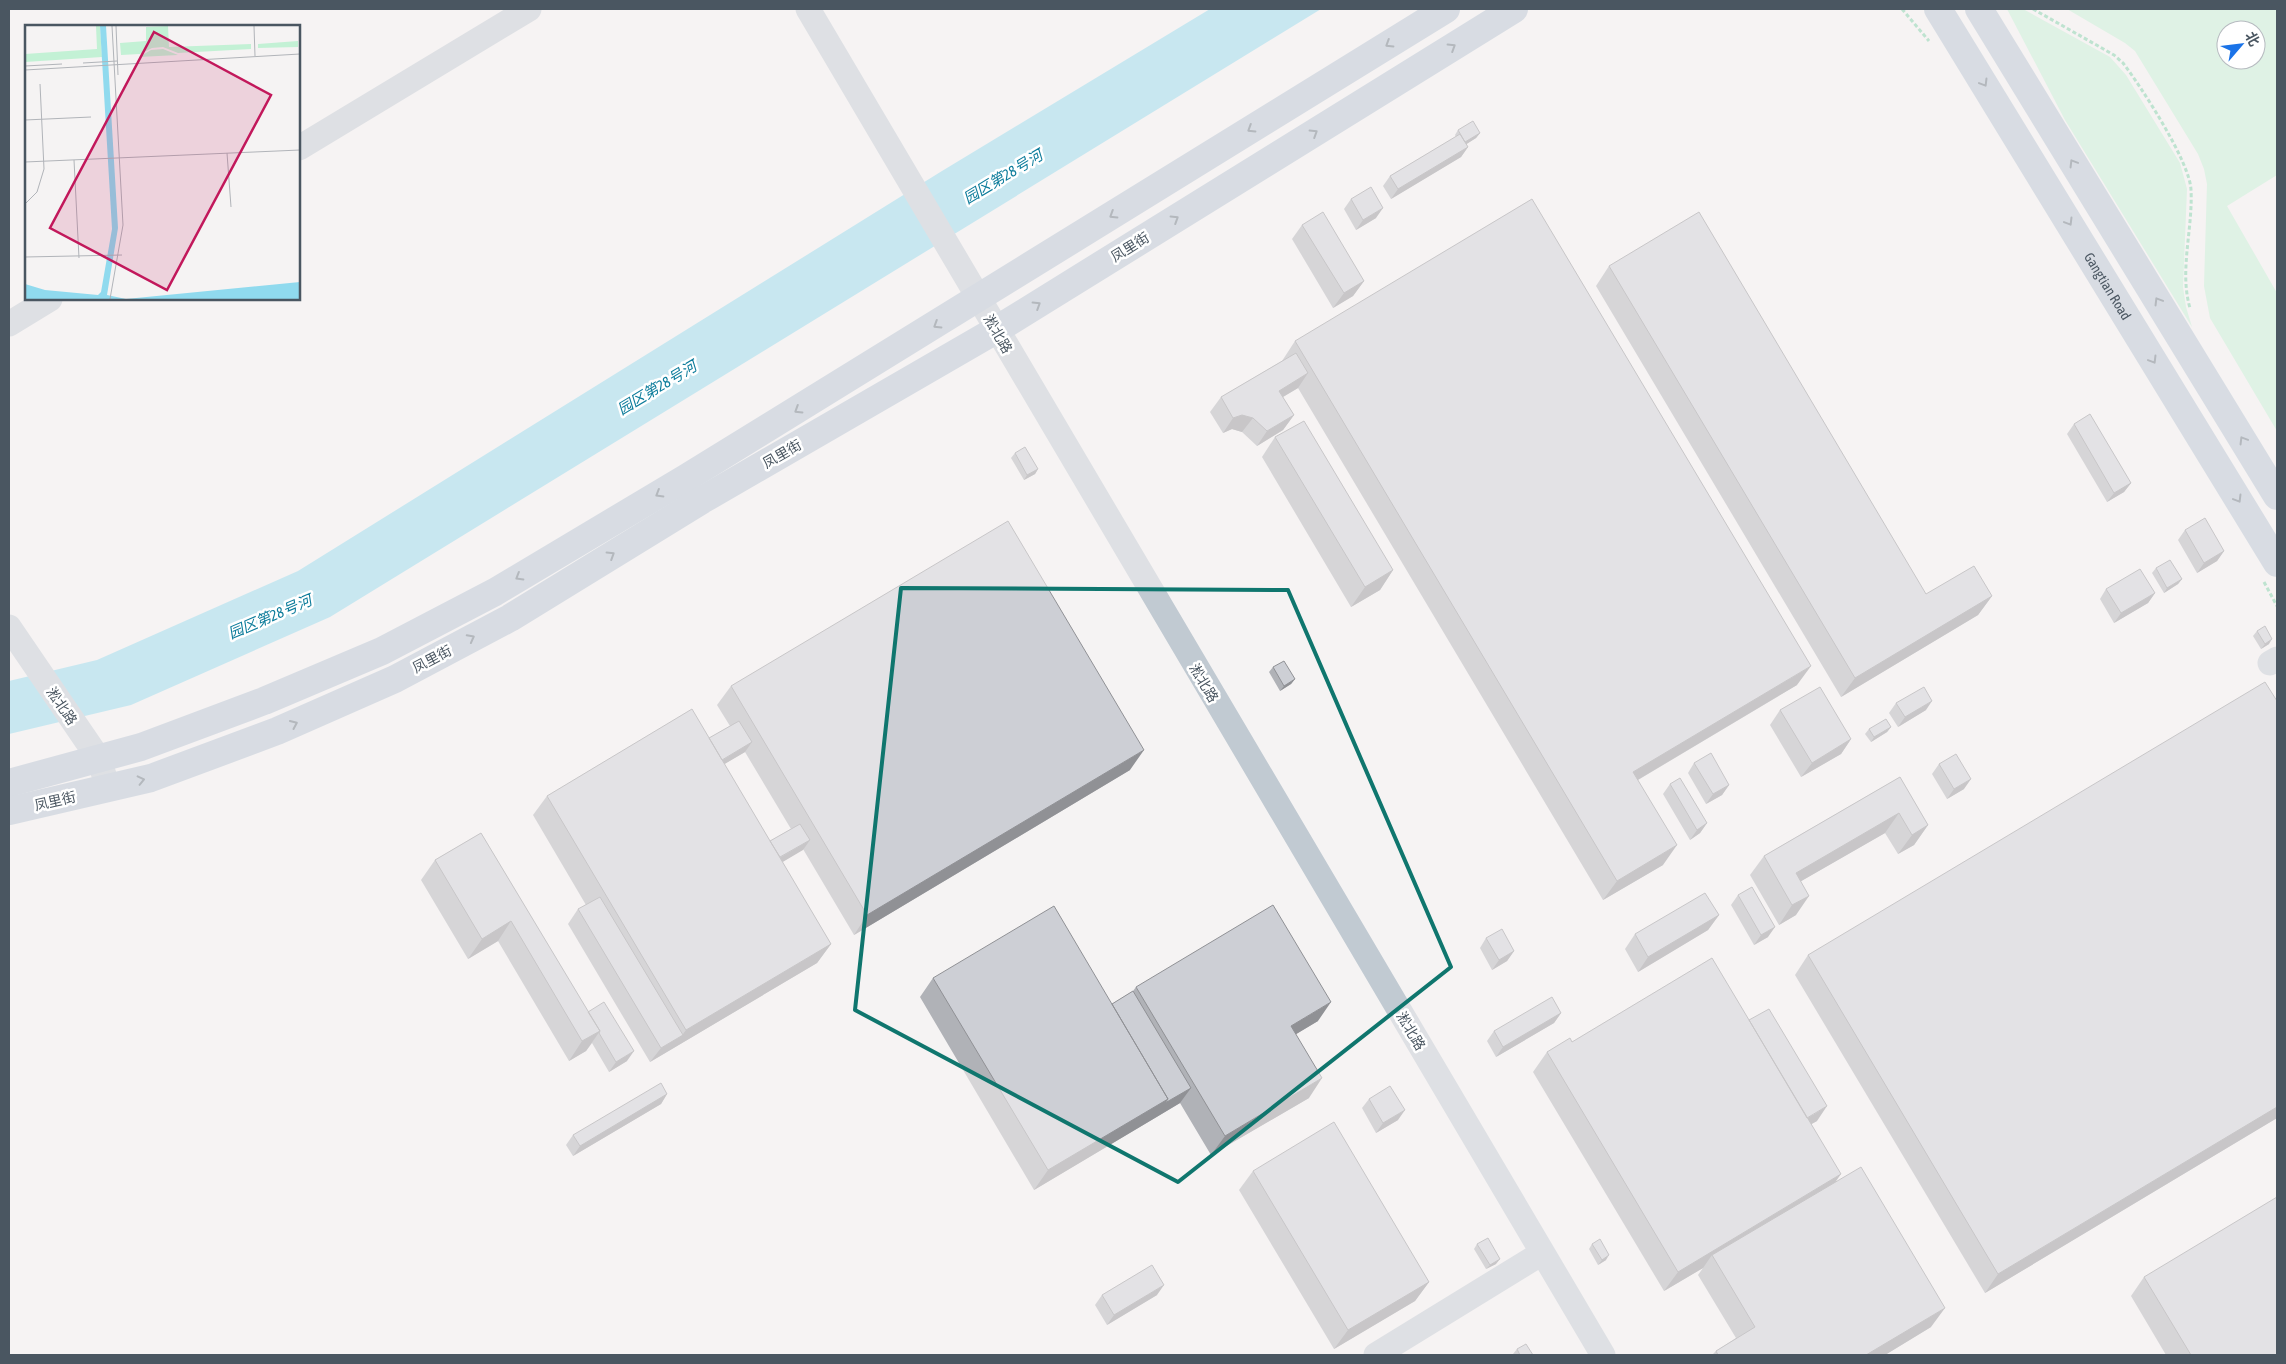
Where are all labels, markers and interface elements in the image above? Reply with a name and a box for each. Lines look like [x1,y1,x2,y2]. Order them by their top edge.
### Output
north arrow [2216,20,2266,70]
inset map [25,25,300,300]
text: 北 [2242,29,2263,49]
one-way arrow [1386,37,1395,47]
one-way arrow [1446,44,1455,54]
one-way arrow [1977,78,1987,87]
one-way arrow [1248,123,1257,133]
one-way arrow [1308,130,1317,139]
water label: 园区第28号河 [960,145,1048,207]
one-way arrow [2070,159,2079,168]
one-way arrow [1110,209,1119,219]
one-way arrow [1170,215,1179,225]
one-way arrow [2062,216,2072,225]
street label: 凤里街 [1108,229,1152,265]
street label: Gangtian Road [2081,250,2134,323]
one-way arrow [2154,298,2164,307]
one-way arrow [1032,301,1041,311]
street label: 淞北路 [981,312,1015,356]
one-way arrow [933,318,942,328]
one-way arrow [2147,355,2157,364]
water label: 园区第28号河 [614,356,702,418]
one-way arrow [795,403,804,413]
one-way arrow [2239,436,2249,445]
street label: 凤里街 [760,437,804,471]
one-way arrow [656,488,665,498]
one-way arrow [2232,494,2241,503]
one-way arrow [606,552,615,562]
one-way arrow [516,571,525,581]
water label: 园区第28号河 [225,590,317,642]
one-way arrow [466,634,475,644]
street label: 凤里街 [410,642,454,676]
street label: 淞北路 [1186,661,1222,705]
street label: 淞北路 [44,684,80,728]
one-way arrow [289,719,298,730]
one-way arrow [137,775,146,786]
street label: 凤里街 [33,788,77,814]
street label: 淞北路 [1393,1009,1429,1053]

